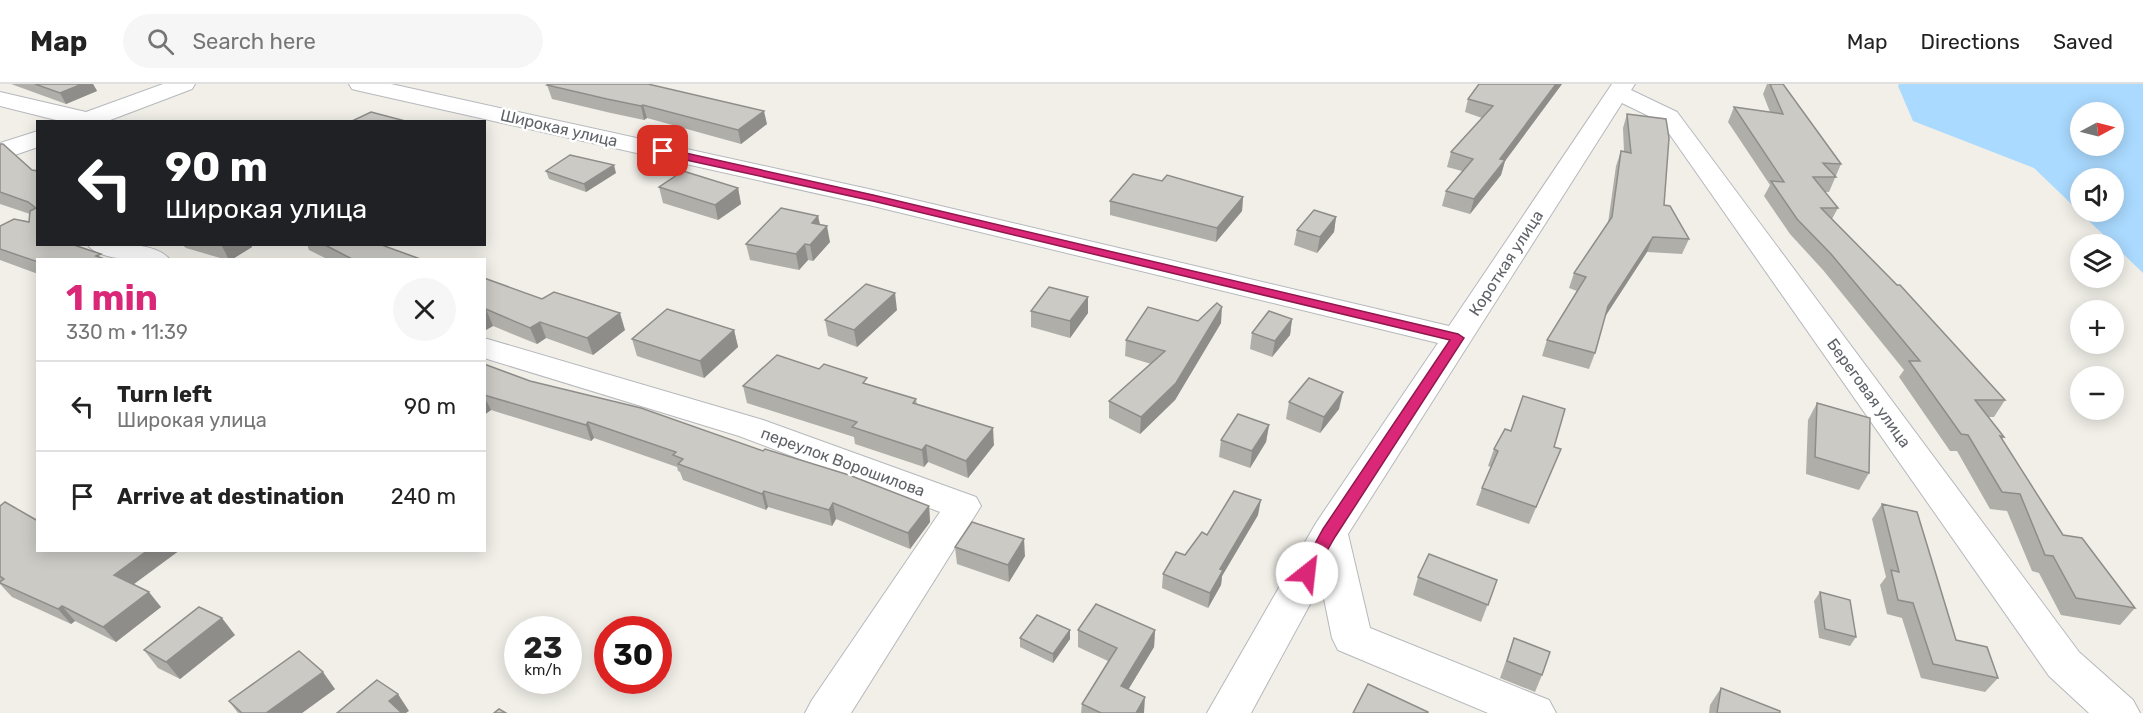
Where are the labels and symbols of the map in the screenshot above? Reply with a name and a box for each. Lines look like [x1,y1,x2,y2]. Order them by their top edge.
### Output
north arrow [2070,102,2124,156]
street label: Широкая улица [498,105,620,151]
pin [637,125,688,176]
street label: Короткая улица [1465,207,1547,319]
street label: Береговая улица [1823,335,1915,451]
street label: переулок Ворошилова [758,423,928,501]
position arrow [1275,541,1339,605]
speed limit sign: 30 [594,616,672,694]

